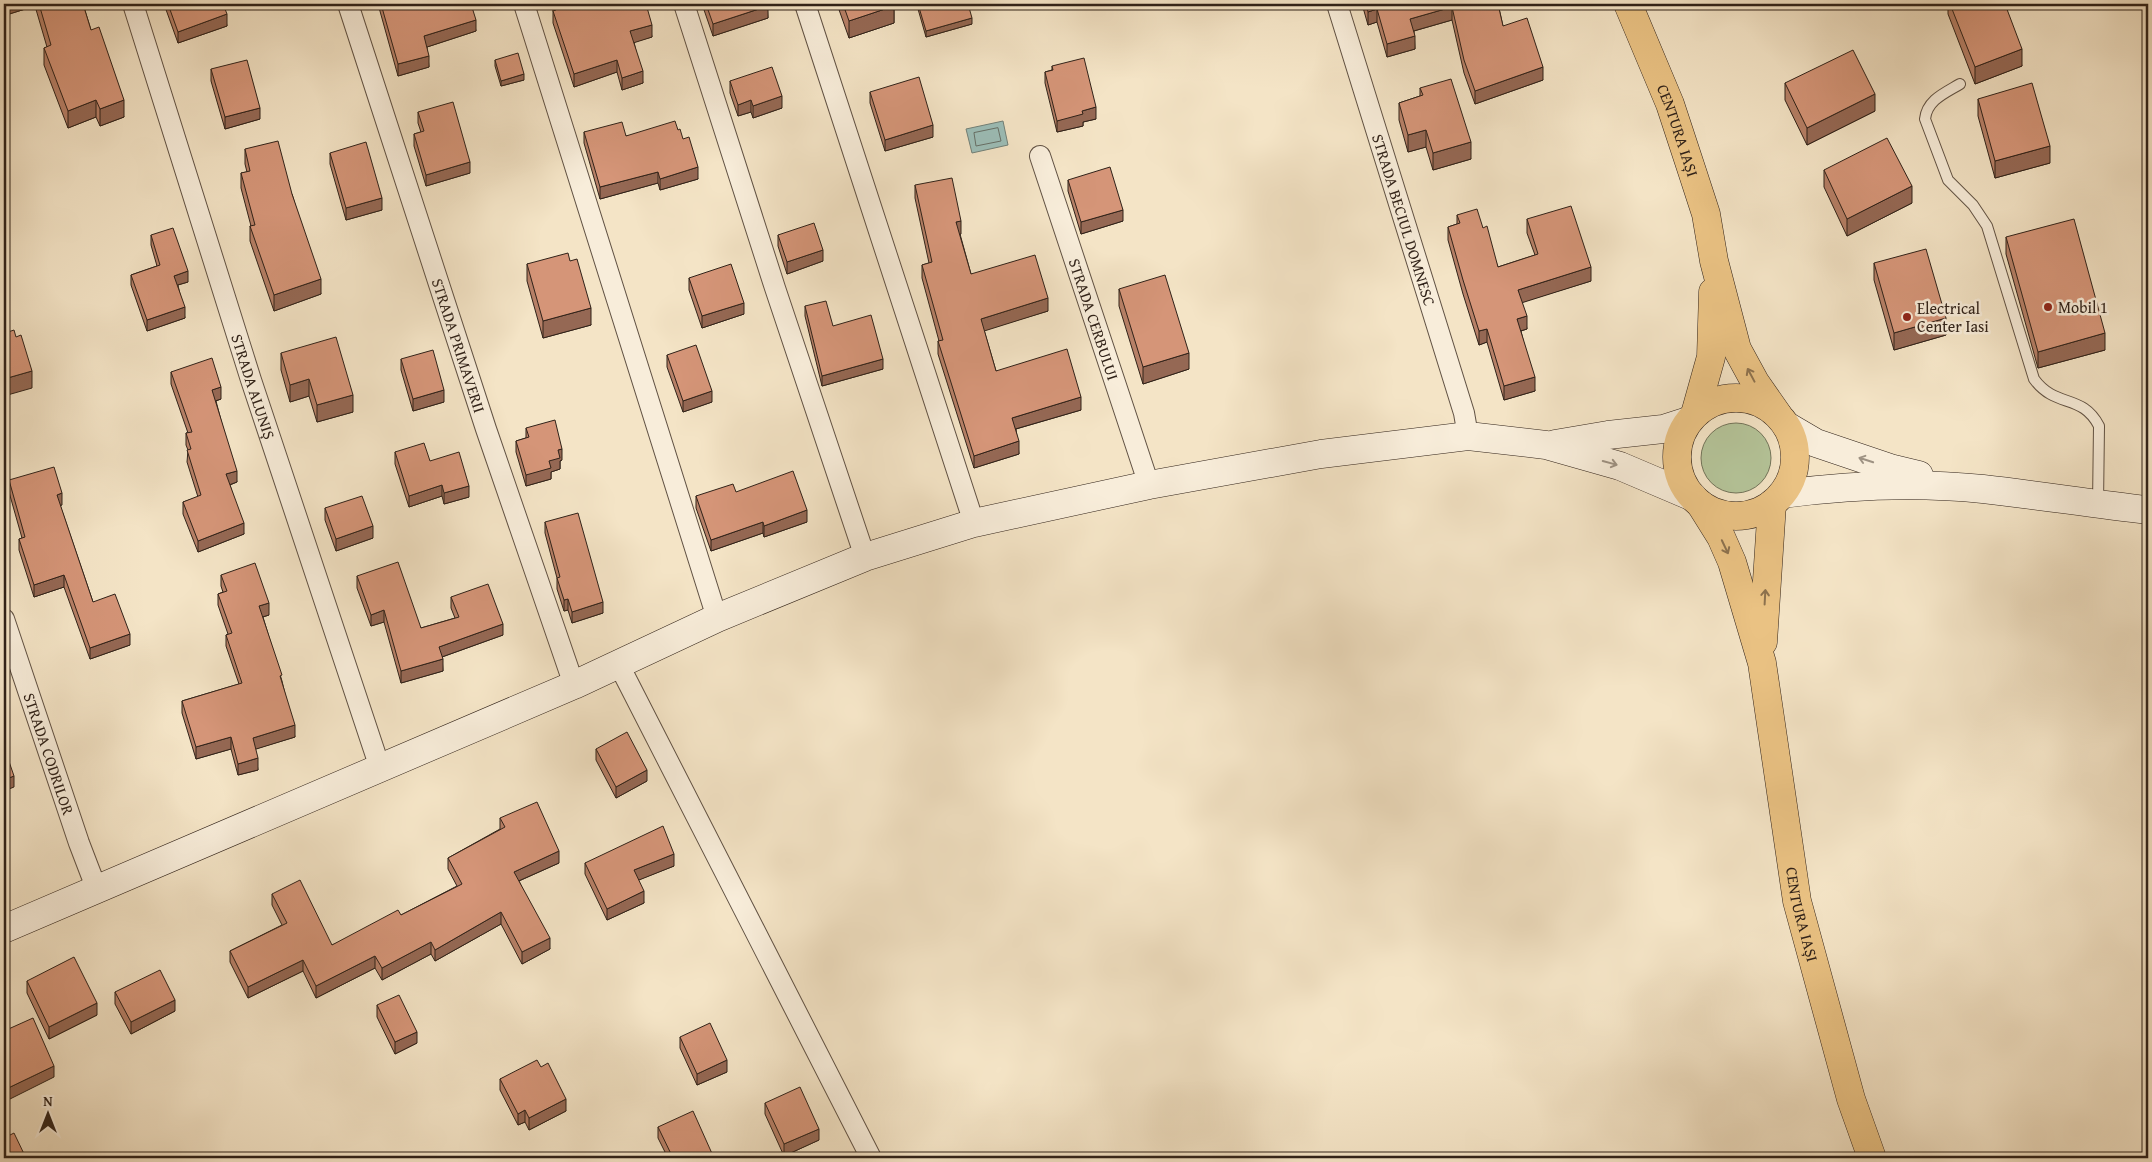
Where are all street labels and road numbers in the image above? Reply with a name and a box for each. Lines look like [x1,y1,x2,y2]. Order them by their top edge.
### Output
street label: CENTURA IAȘI [1651,80,1705,180]
street label: STRADA BECIUL DOMNESC [1366,131,1442,309]
street label: STRADA CERBULUI [1063,255,1125,383]
street label: STRADA PRIMAVERII [426,275,492,416]
street label: STRADA ALUNIȘ [225,331,282,442]
street label: STRADA CODRILOR [18,690,81,819]
street label: CENTURA IAȘI [1780,865,1825,964]

